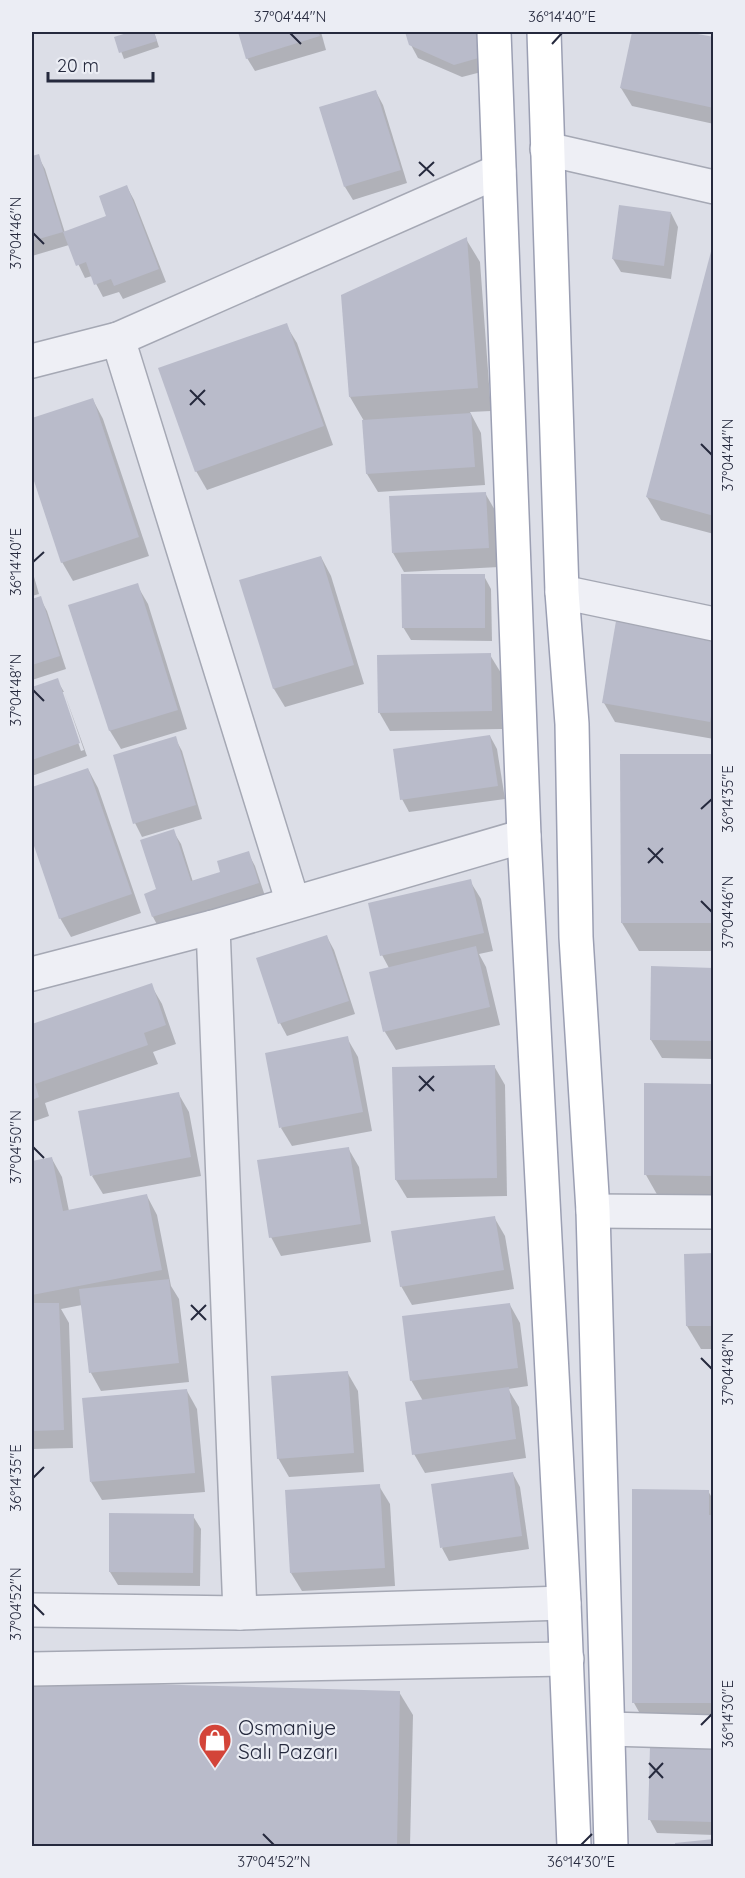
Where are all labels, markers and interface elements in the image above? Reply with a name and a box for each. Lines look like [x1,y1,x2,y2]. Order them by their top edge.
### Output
text: 37°04'44"N [254,7,326,26]
text: 36°14'40"E [528,7,596,26]
scale bar [48,45,153,83]
text: 20 m [57,54,99,77]
text: 37°04'46"N [6,197,25,269]
text: 37°04'44"N [718,419,737,491]
text: 36°14'40"E [6,528,25,596]
text: 37°04'48"N [6,654,25,726]
text: 36°14'35"E [718,765,737,833]
text: 37°04'46"N [718,876,737,948]
text: 37°04'50"N [6,1110,25,1184]
text: 37°04'48"N [718,1333,737,1405]
text: 36°14'35"E [6,1444,25,1512]
text: 37°04'52"N [6,1567,25,1641]
text: 36°14'30"E [718,1680,737,1748]
place label: Osmaniye Salı Pazarı [238,1714,338,1764]
shop icon: Osmaniye Salı Pazarı [197,1722,233,1769]
text: 37°04'52"N [237,1852,311,1871]
text: 36°14'30"E [547,1852,615,1871]

